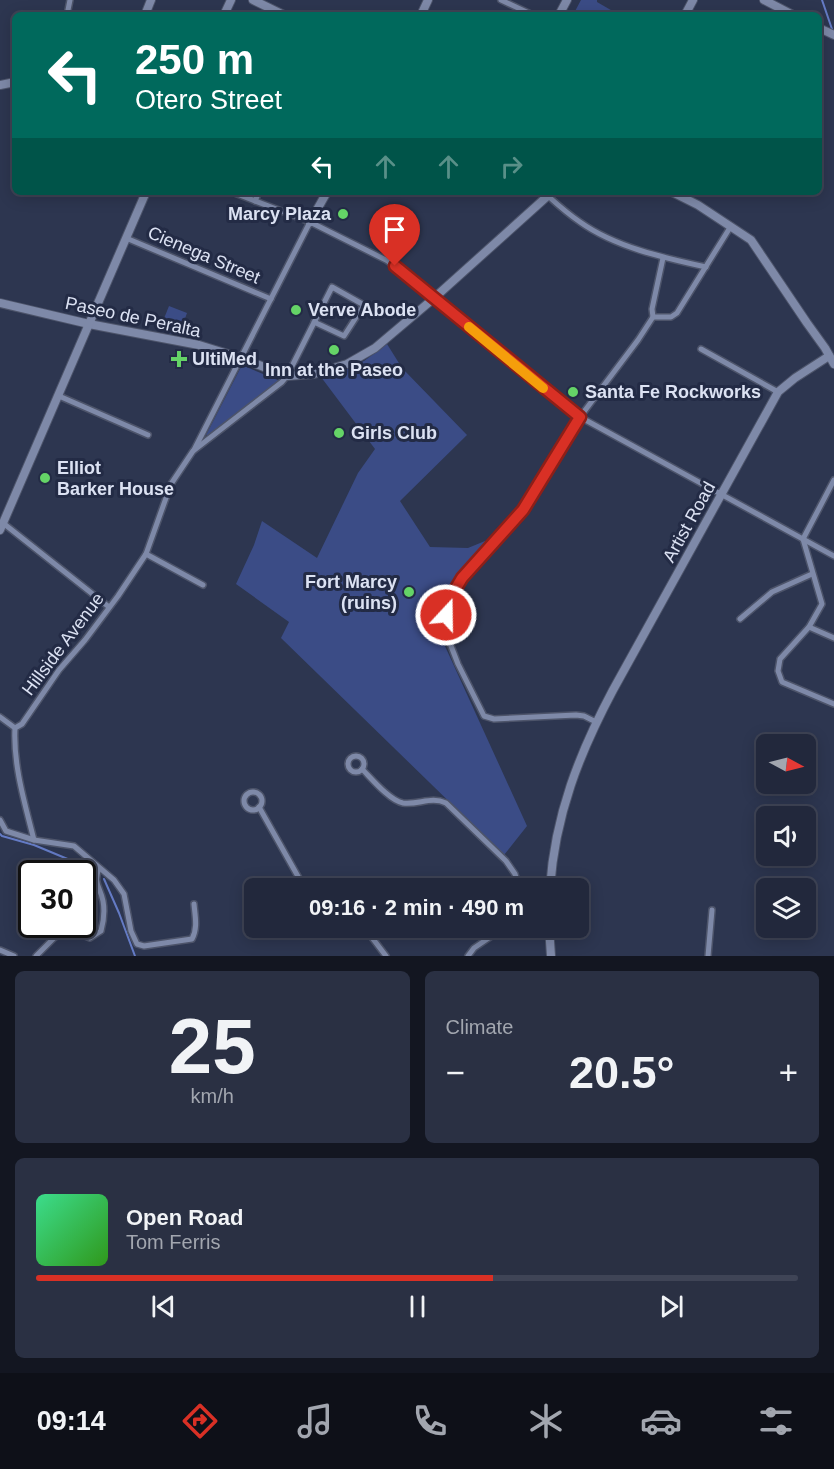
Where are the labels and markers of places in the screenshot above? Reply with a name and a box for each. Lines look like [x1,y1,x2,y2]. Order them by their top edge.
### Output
place label: Marcy Plaza [228,204,332,224]
pin [369,204,420,266]
marker: Marcy Plaza [336,207,350,221]
place label: Verve Abode [308,300,416,320]
marker: Verve Abode [289,303,303,317]
marker: Inn at the Paseo [327,343,341,357]
place label: UltiMed [192,349,257,369]
marker: UltiMed [170,350,188,368]
place label: Inn at the Paseo [265,360,403,380]
place label: Santa Fe Rockworks [585,382,761,402]
marker: Santa Fe Rockworks [566,385,580,399]
place label: Girls Club [351,423,437,443]
marker: Girls Club [332,426,346,440]
place label: Elliot Barker House [57,458,174,499]
marker: Elliot Barker House [38,471,52,485]
place label: Fort Marcy (ruins) [305,572,397,613]
marker: Fort Marcy (ruins) [402,585,416,599]

